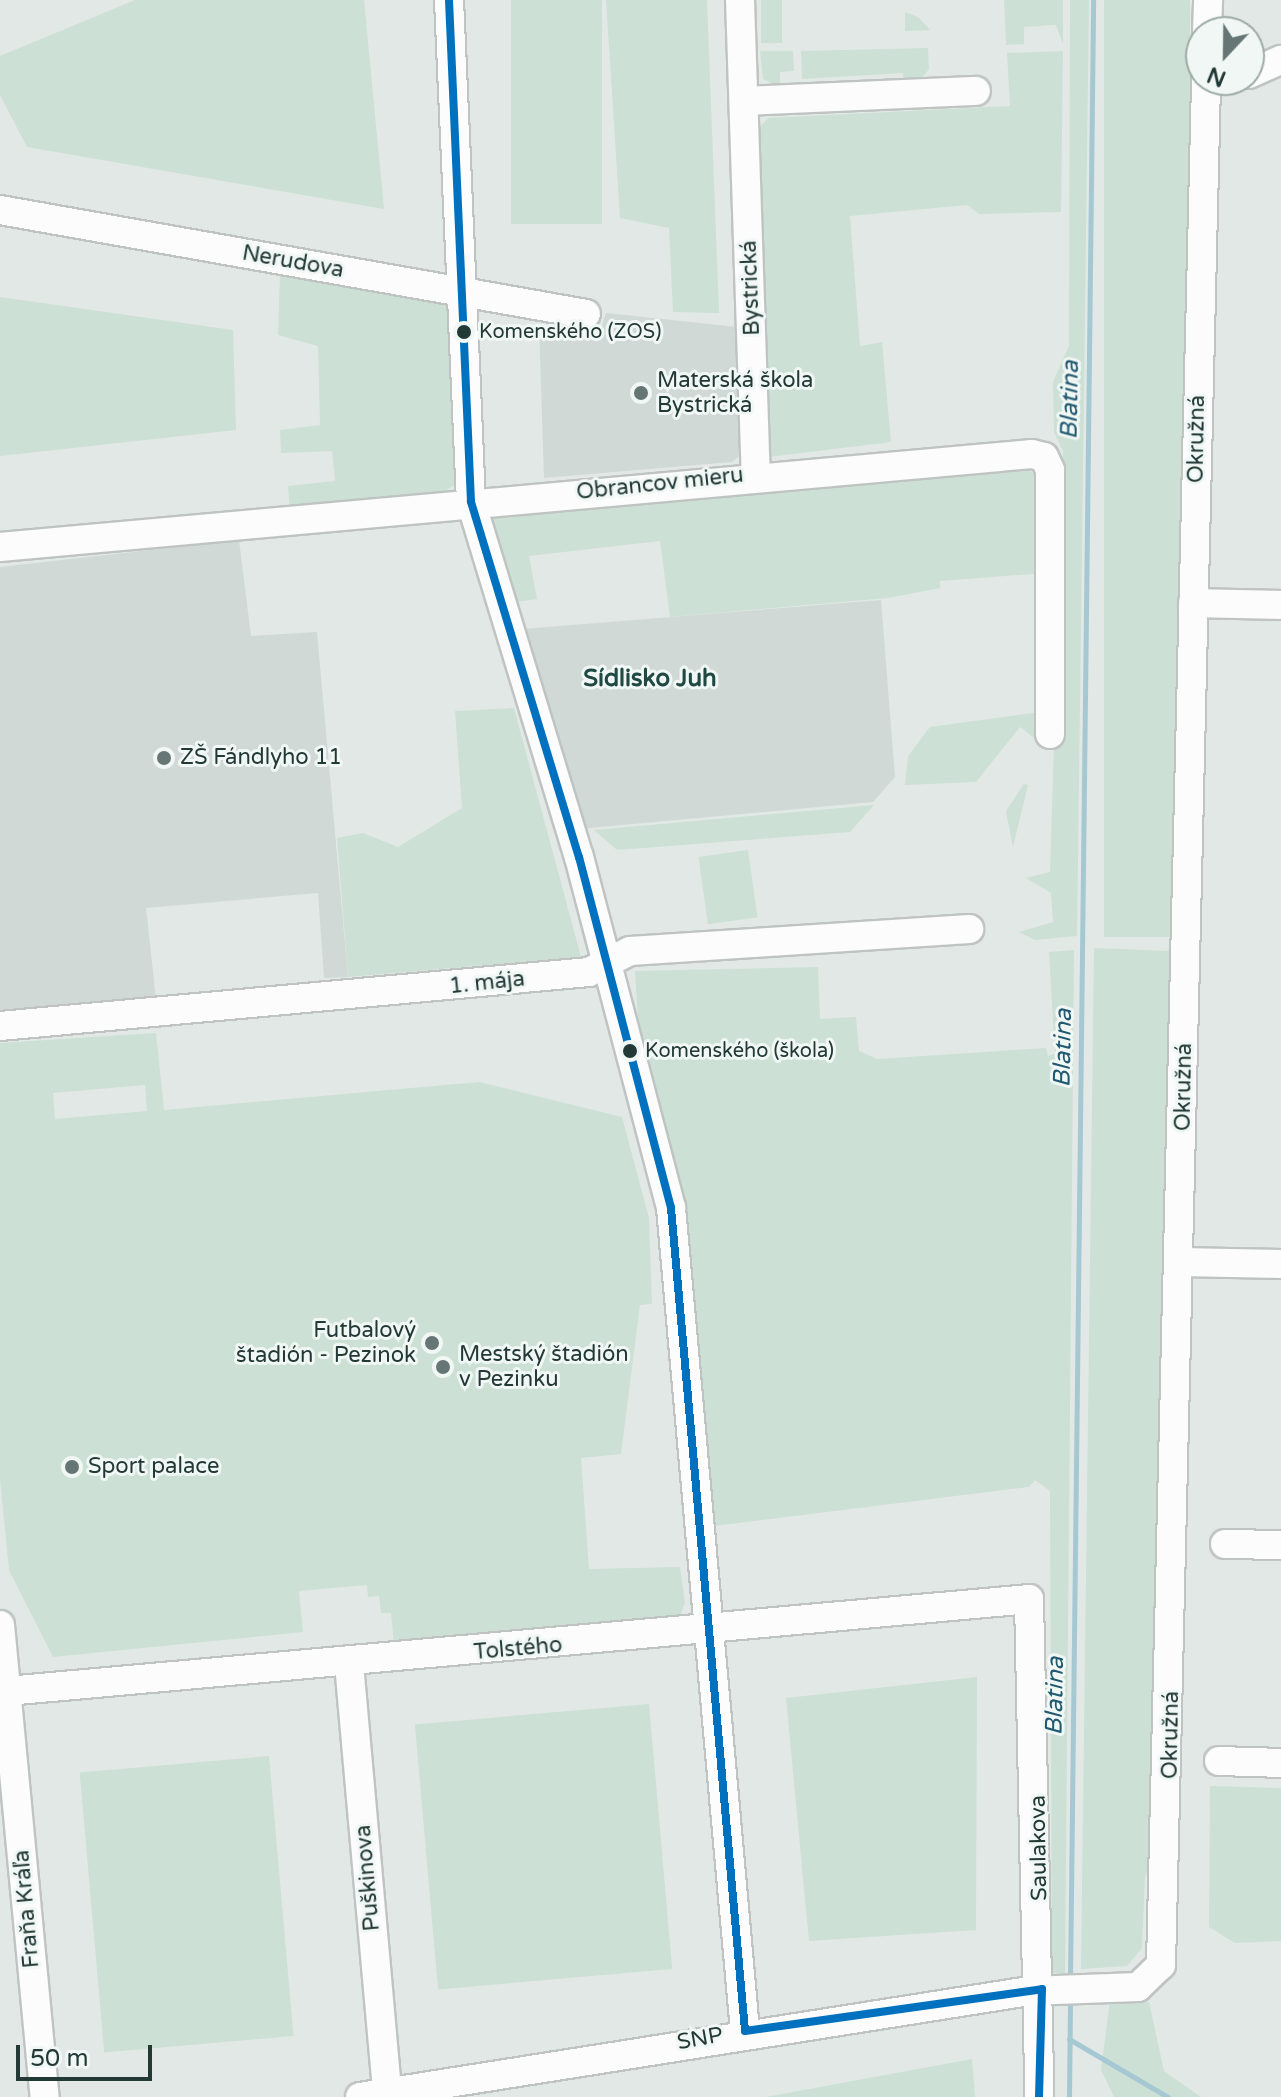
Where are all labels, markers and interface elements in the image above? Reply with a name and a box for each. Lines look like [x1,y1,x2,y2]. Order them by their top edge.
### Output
north arrow [1185,16,1265,96]
text: N [1204,61,1230,92]
street label: Nerudova [240,240,346,284]
street label: Bystrická [736,240,766,336]
place label: Komenského (ZOS) [479,320,661,344]
marker: Komenského (ZOS) [456,324,472,340]
water label: Blatina [1055,360,1085,440]
place label: Materská škola Bystrická [657,367,813,418]
marker: Materská škola Bystrická [632,384,650,402]
street label: Okružná [1183,395,1211,483]
street label: Obrancov mieru [575,462,745,506]
district label: Sídlisko Juh [583,665,717,693]
place label: ZŠ Fándlyho 11 [180,745,342,771]
marker: ZŠ Fándlyho 11 [155,749,173,767]
street label: 1. mája [448,966,526,1000]
water label: Blatina [1048,1008,1078,1088]
place label: Komenského (škola) [645,1039,834,1063]
marker: Komenského (škola) [622,1043,638,1059]
street label: Okružná [1170,1043,1198,1131]
place label: Futbalový štadión - Pezinok [236,1317,416,1368]
marker: Futbalový štadión - Pezinok [423,1334,441,1352]
place label: Mestský štadión v Pezinku [459,1341,629,1392]
marker: Mestský štadión v Pezinku [434,1358,452,1376]
place label: Sport palace [88,1454,219,1480]
marker: Sport palace [63,1458,81,1476]
street label: Tolstého [473,1632,563,1666]
water label: Blatina [1040,1656,1070,1736]
street label: Okružná [1157,1691,1185,1779]
street label: Saulakova [1025,1795,1053,1901]
street label: Puškinova [350,1824,386,1932]
street label: Fraňa Kráľa [9,1849,45,1969]
street label: SNP [675,2022,725,2056]
scale bar [20,2029,156,2079]
text: 50 m [30,2044,88,2073]

